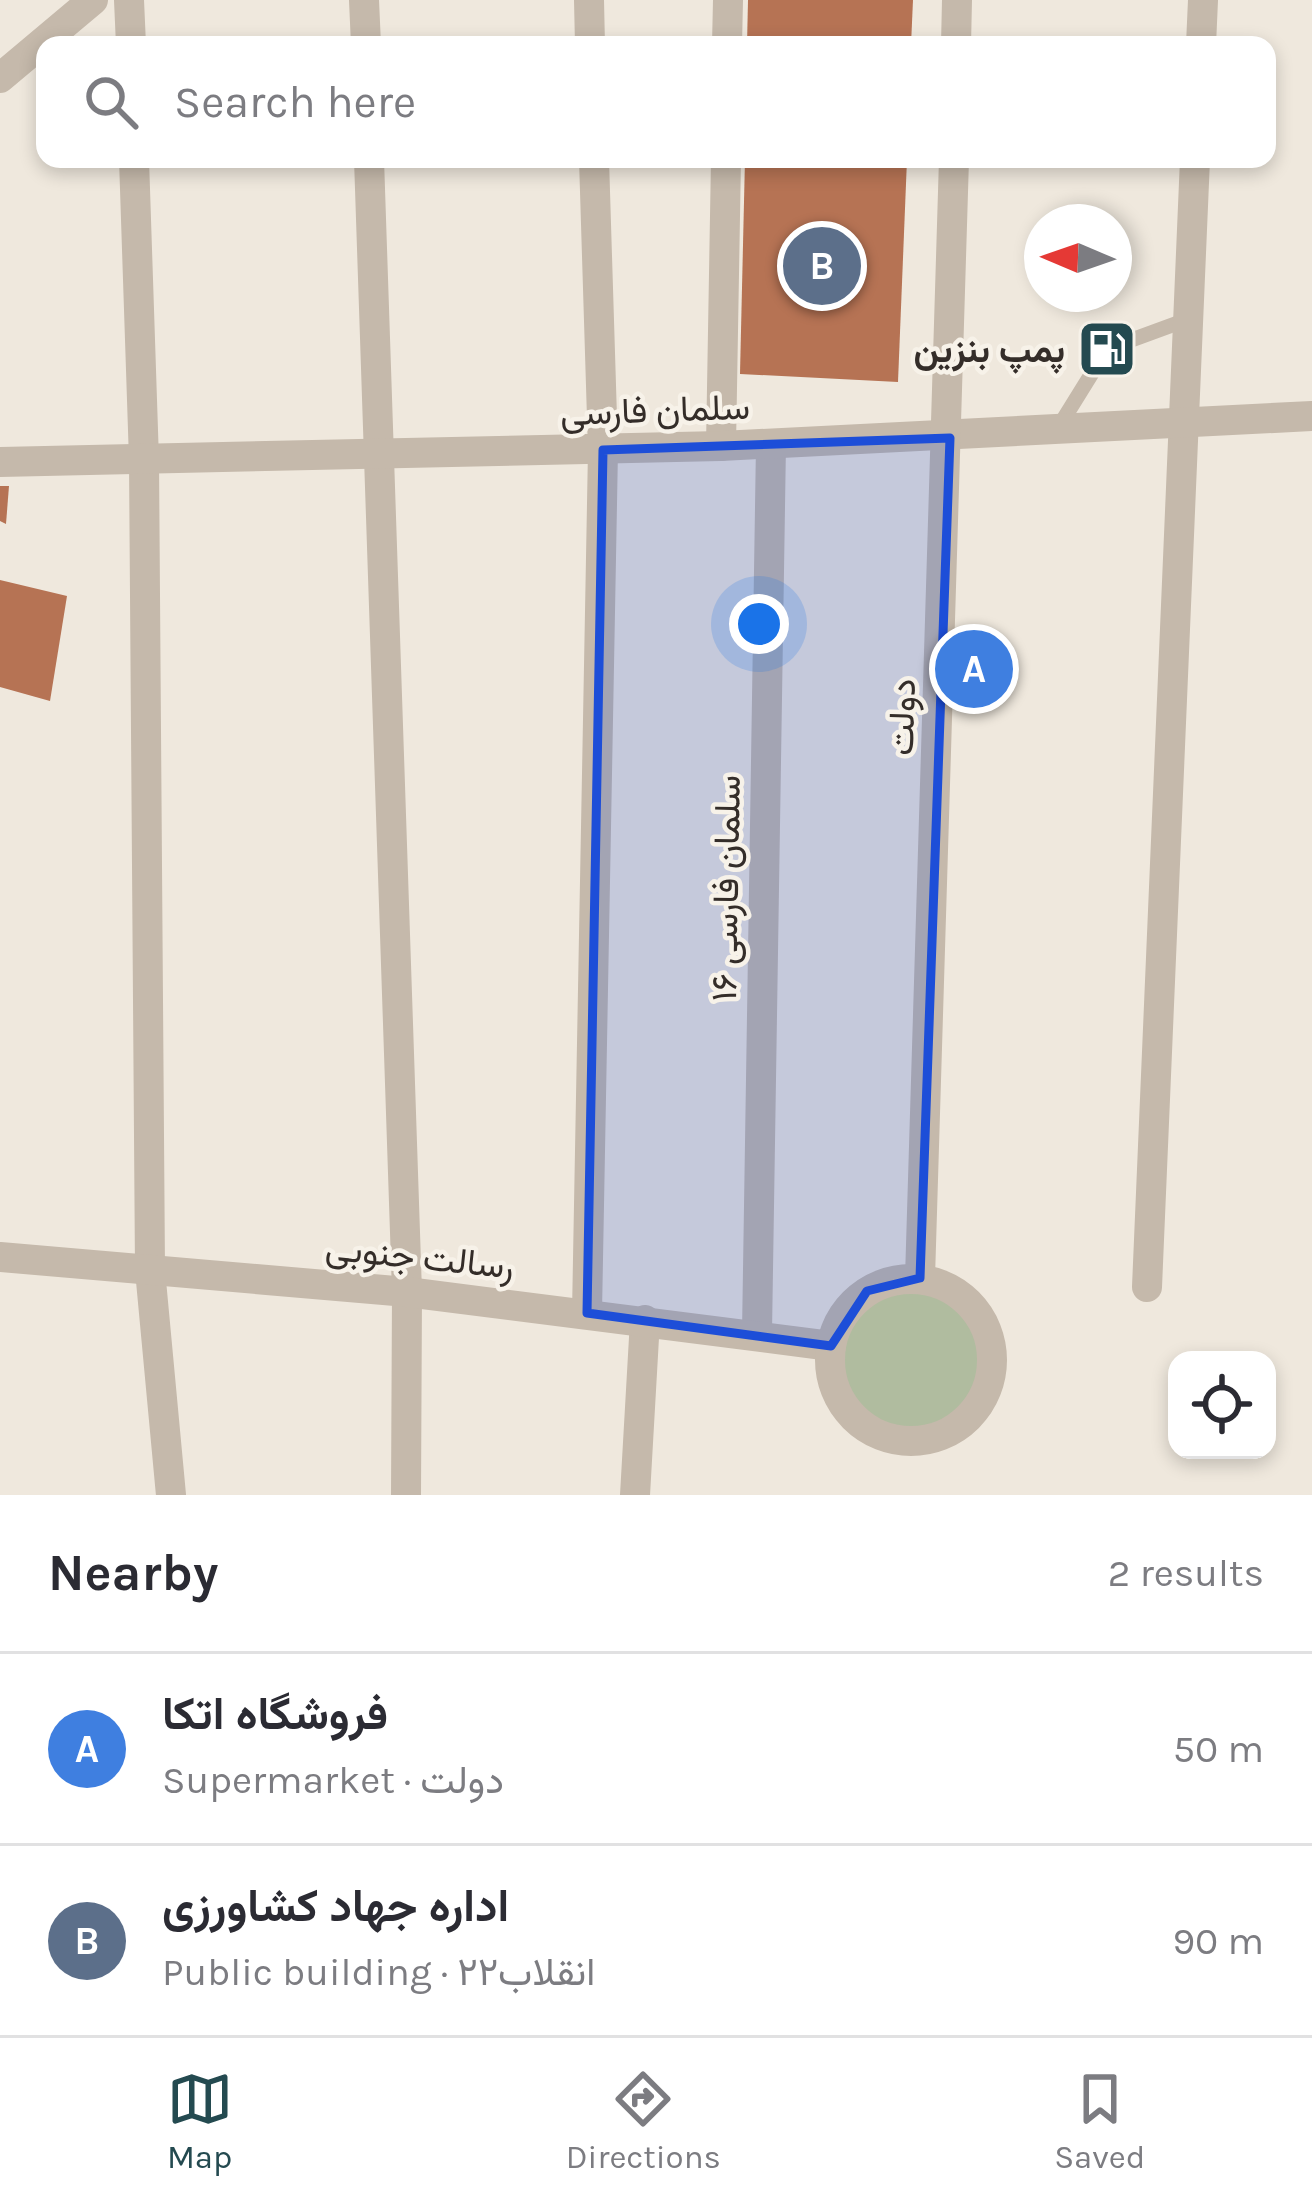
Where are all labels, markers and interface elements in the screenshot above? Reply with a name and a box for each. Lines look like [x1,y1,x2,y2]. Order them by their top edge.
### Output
search box [36,36,1276,168]
icon: search [78,69,144,135]
text: Search here [174,76,416,128]
north arrow [1024,204,1132,312]
pin: B [783,221,861,311]
fuel station icon: پمپ بنزین [1076,318,1138,380]
place label: پمپ بنزین [913,329,1065,374]
street label: سلمان فارسی [559,386,751,435]
your location [729,594,789,654]
pin: A [935,624,1013,714]
street label: دولت [880,678,925,756]
street label: سلمان فارسی ۱۶ [703,774,750,1002]
street label: رسالت جنوبی [323,1226,516,1289]
map controls [1168,1351,1276,1459]
button: locate [1168,1351,1276,1459]
text: Nearby [48,1543,218,1603]
text: 2 results [1108,1550,1264,1596]
text: فروشگاه اتکا [162,1688,388,1740]
text: A [75,1726,99,1772]
text: 50 m [1173,1726,1264,1772]
text: Supermarket · دولت [162,1757,504,1803]
text: اداره جهاد کشاورزی [162,1880,509,1932]
text: B [74,1918,100,1964]
text: 90 m [1172,1918,1264,1964]
text: Public building · انقلاب۲۲ [162,1949,595,1995]
tab: Map [167,2066,233,2176]
tab: Directions [566,2066,721,2176]
tab: Saved [1054,2066,1145,2176]

